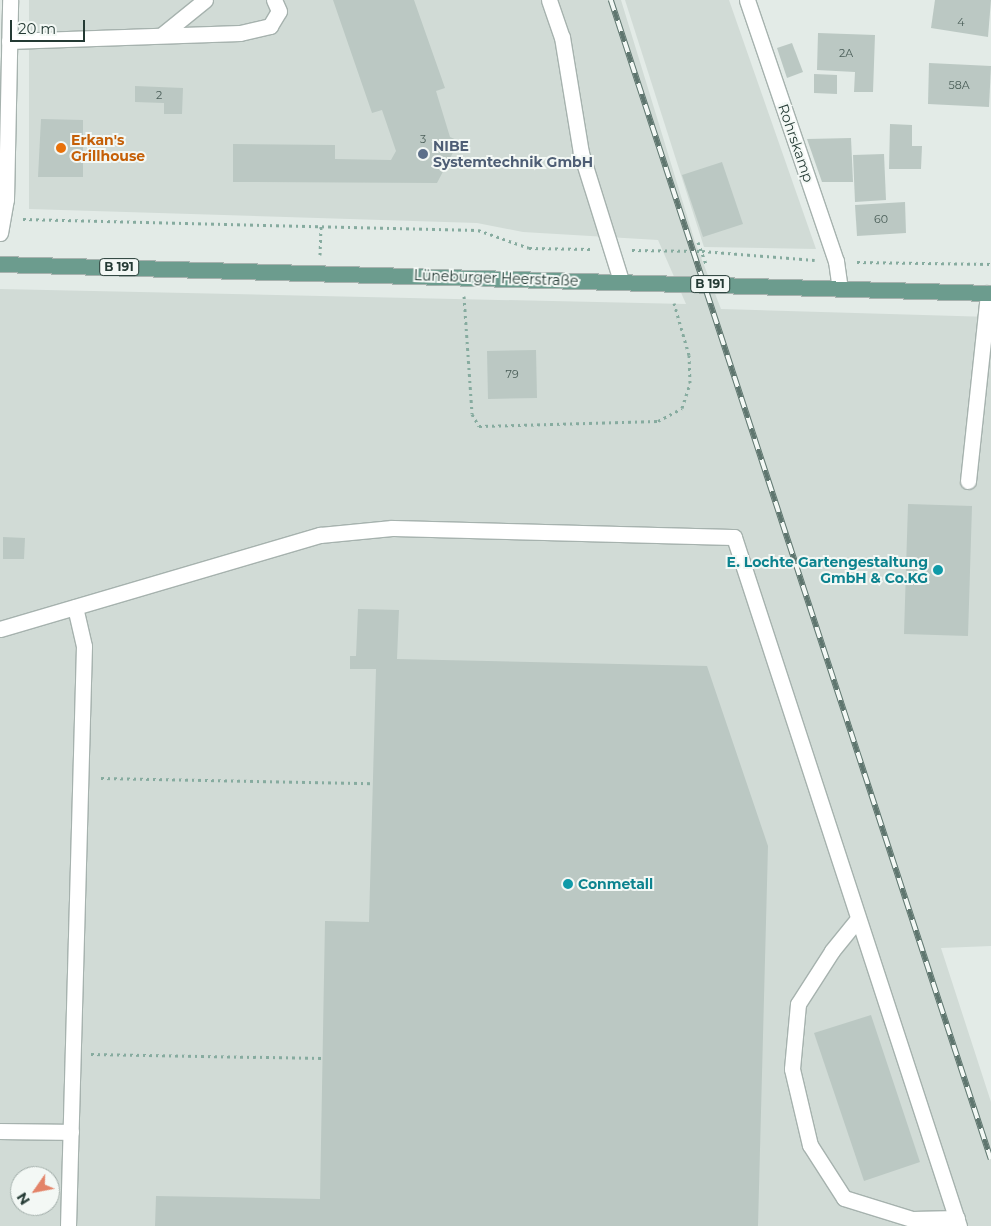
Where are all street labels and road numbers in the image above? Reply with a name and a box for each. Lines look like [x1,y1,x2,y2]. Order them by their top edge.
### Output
street label: Rohrskamp [775,102,817,184]
road number: B 191 [99,258,139,276]
street label: Lüneburger Heerstraße [413,267,579,289]
road number: B 191 [690,274,730,294]

